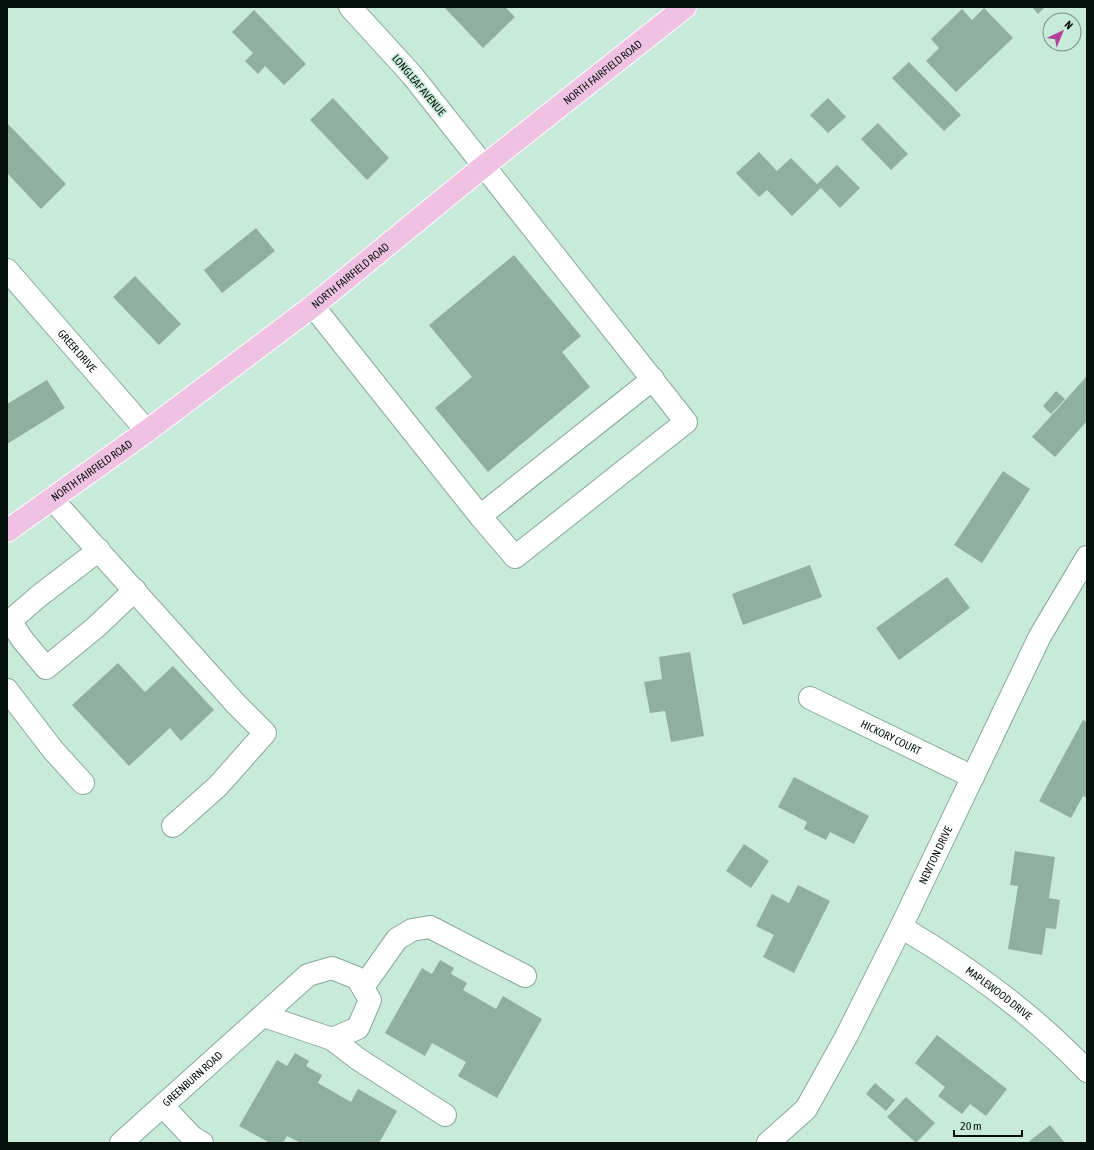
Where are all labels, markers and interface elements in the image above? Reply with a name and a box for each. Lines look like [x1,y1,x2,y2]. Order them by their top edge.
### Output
north arrow [1042,12,1082,52]
text: N [1062,18,1075,31]
street label: NORTH FAIRFIELD ROAD [561,38,644,107]
street label: LONGLEAF AVENUE [390,52,448,118]
street label: NORTH FAIRFIELD ROAD [309,240,391,311]
street label: GREER DRIVE [56,327,99,375]
street label: NORTH FAIRFIELD ROAD [49,438,134,503]
street label: HICKORY COURT [859,718,923,757]
street label: NEWTON DRIVE [916,824,954,886]
street label: MAPLEWOOD DRIVE [963,964,1034,1022]
street label: GREENBURN ROAD [160,1049,225,1109]
scale bar [954,1112,1022,1138]
text: 20 m [960,1119,982,1133]

